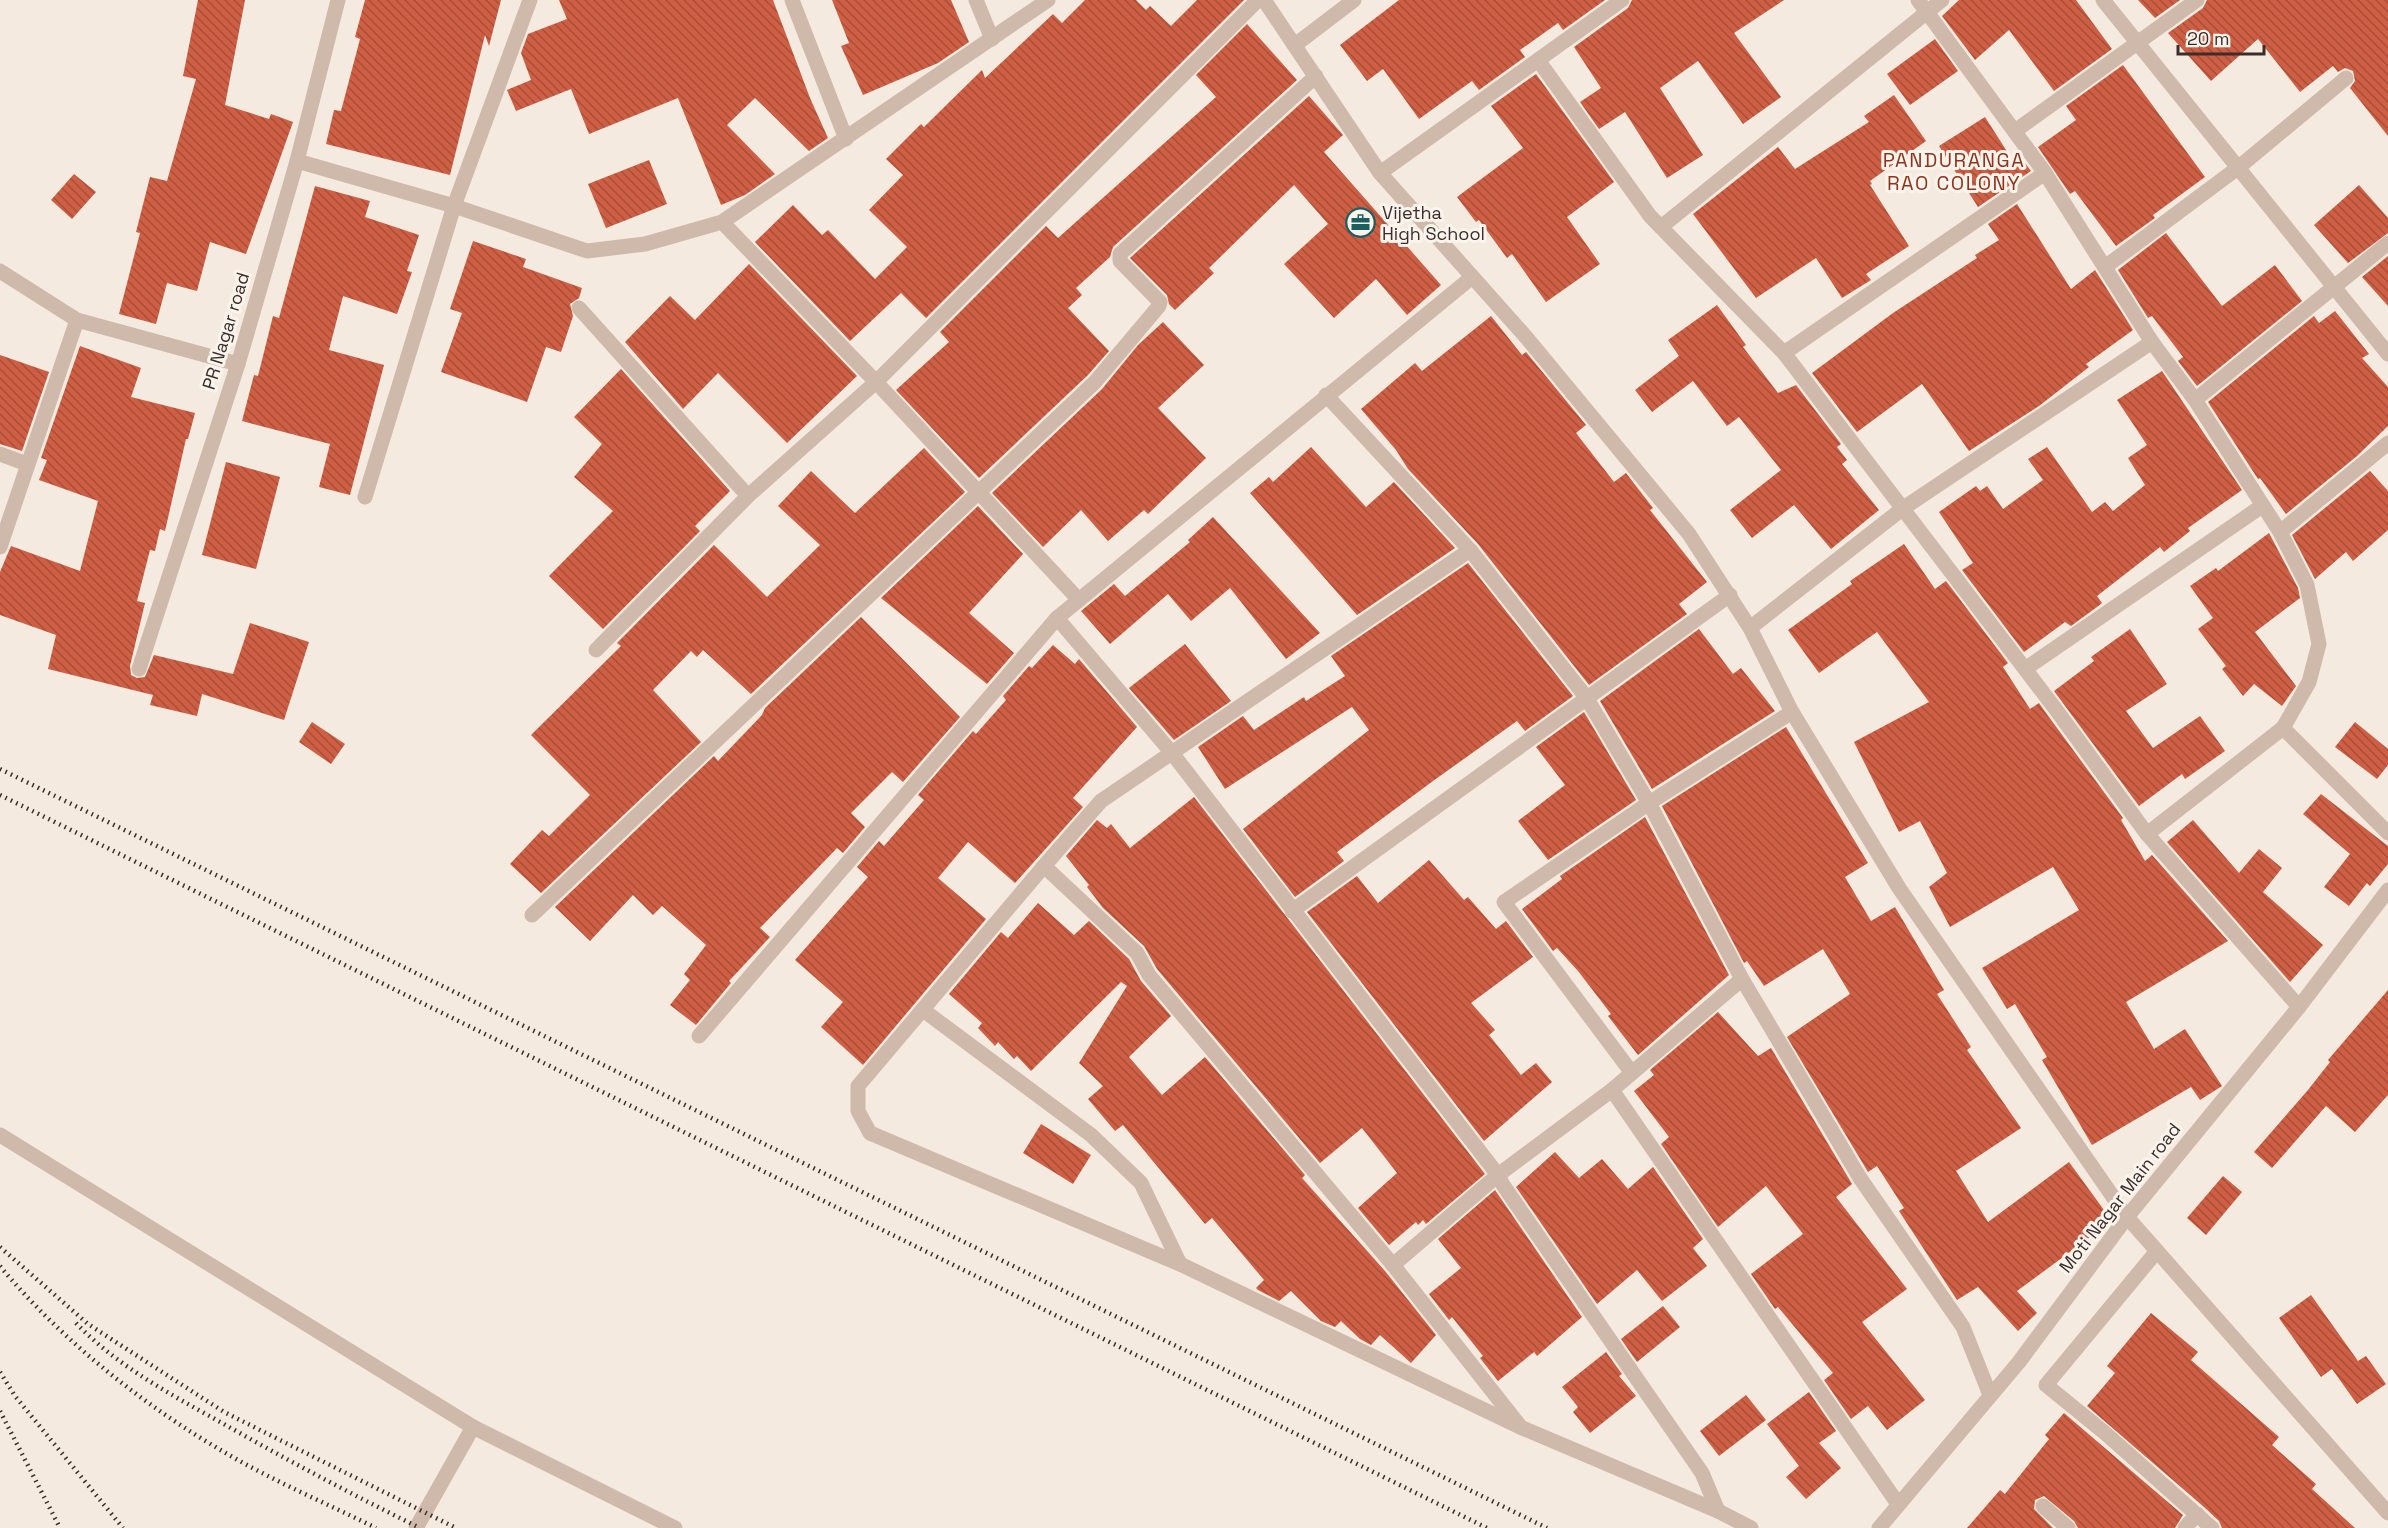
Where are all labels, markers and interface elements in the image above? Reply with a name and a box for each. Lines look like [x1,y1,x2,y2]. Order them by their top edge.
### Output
scale bar [2178,18,2264,56]
text: 20 m [2187,27,2230,50]
district label: PANDURANGA RAO COLONY [1883,147,2025,196]
place label: Vijetha High School [1382,201,1485,245]
office icon: Vijetha High School [1345,207,1377,239]
street label: PR Nagar road [197,269,254,392]
street label: Moti Nagar Main road [2054,1118,2185,1277]

